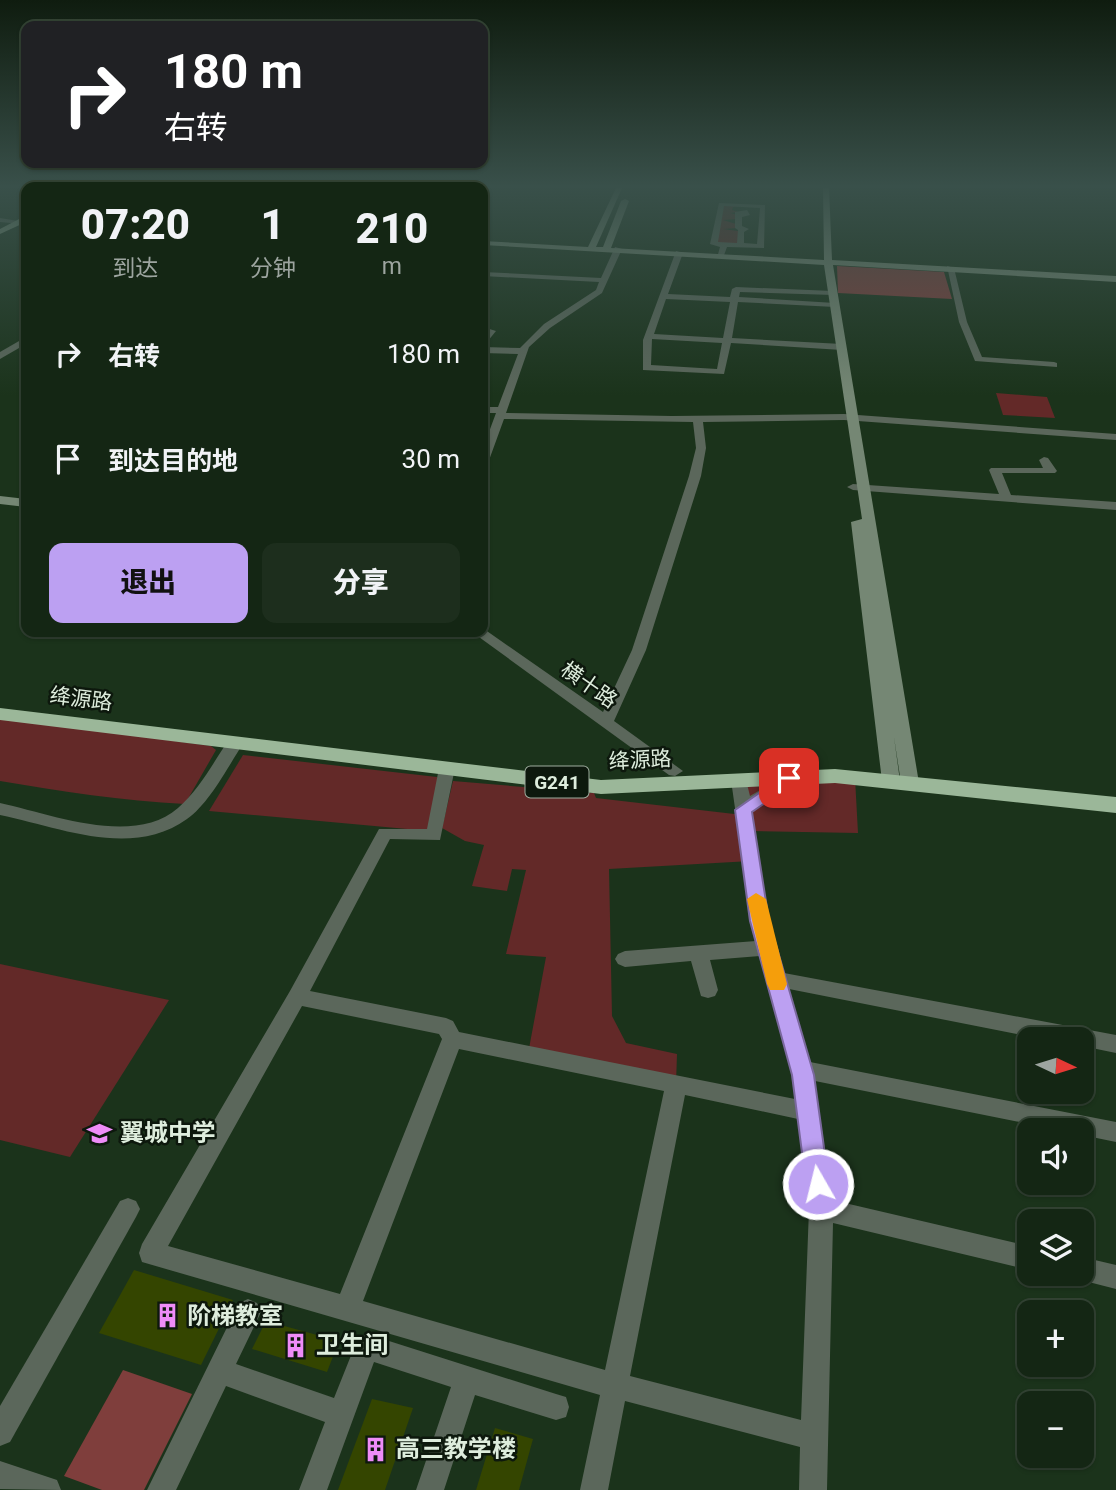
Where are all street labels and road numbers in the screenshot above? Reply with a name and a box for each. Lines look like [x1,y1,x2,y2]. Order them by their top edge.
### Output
street label: 横十路 [556,657,622,713]
street label: 绛源路 [48,683,114,715]
street label: 绛源路 [608,746,672,774]
road number: G241 [526,766,588,797]

